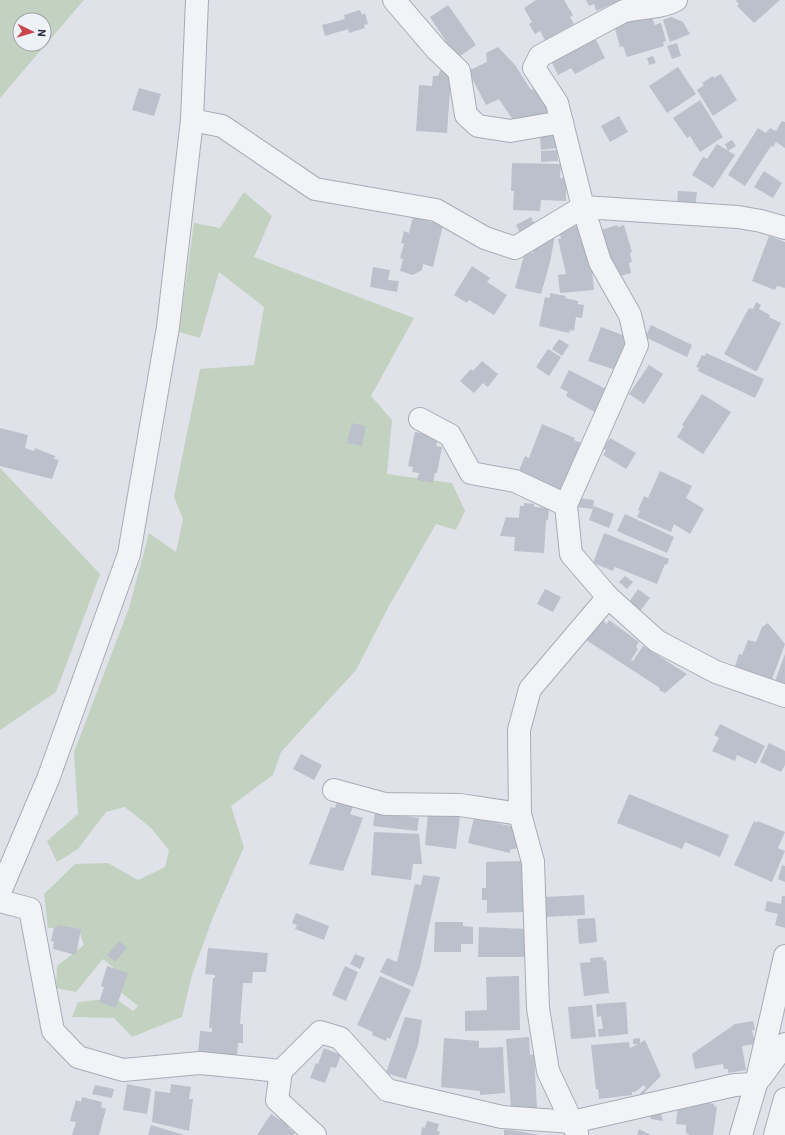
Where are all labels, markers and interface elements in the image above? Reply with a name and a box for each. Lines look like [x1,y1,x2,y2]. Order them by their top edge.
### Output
north arrow [12,12,52,52]
text: N [36,29,49,37]

